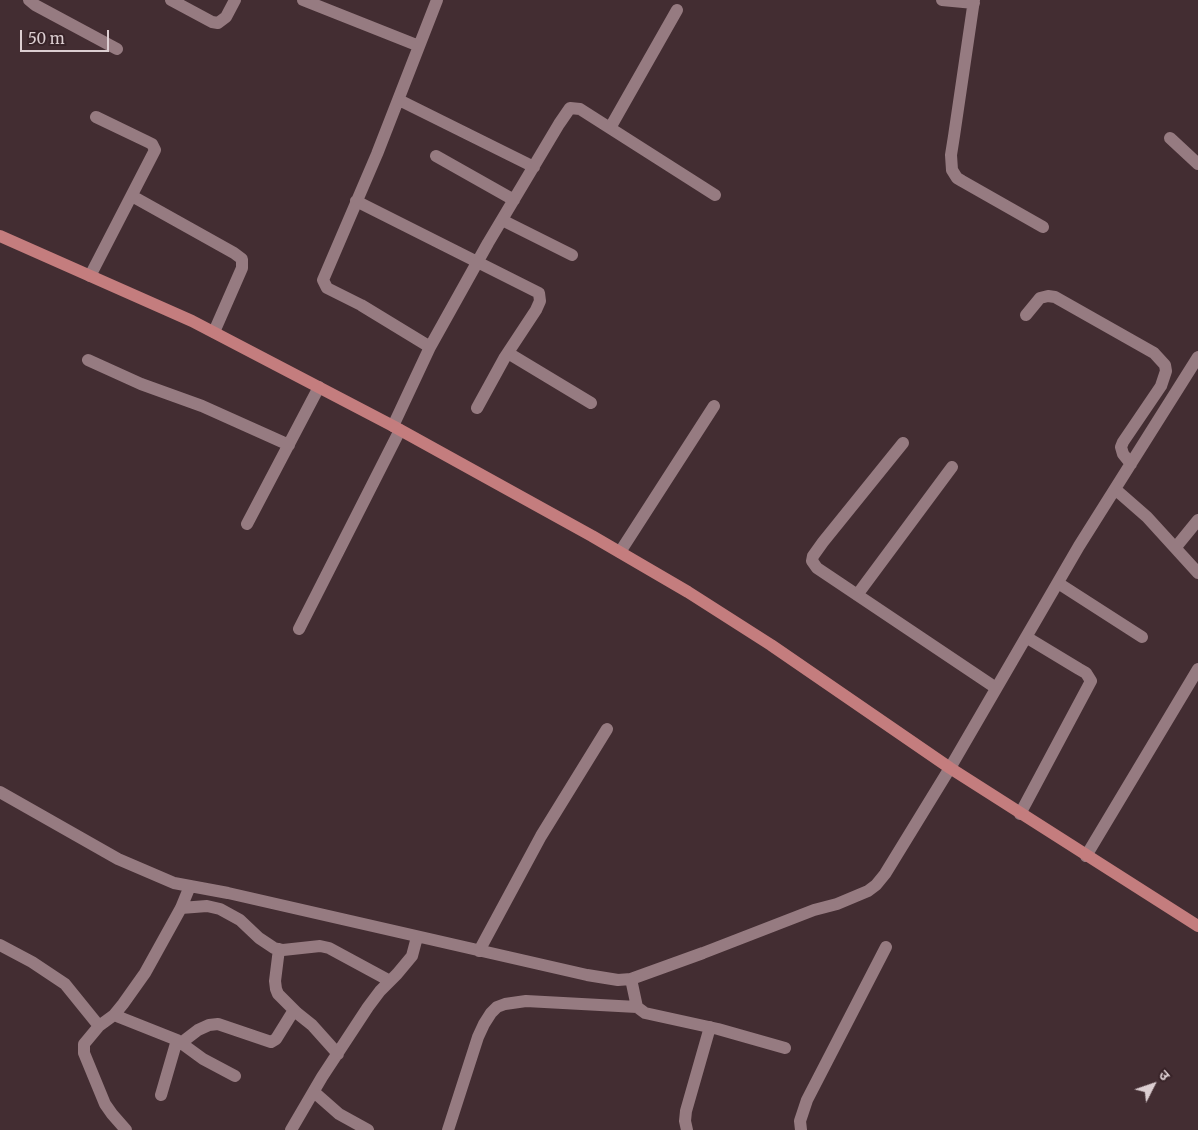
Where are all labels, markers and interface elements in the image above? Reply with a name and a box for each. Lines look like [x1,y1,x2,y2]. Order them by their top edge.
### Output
scale bar [22,20,111,52]
text: 50 m [28,29,65,48]
north arrow [1128,1060,1178,1110]
text: उ [1155,1066,1174,1084]

